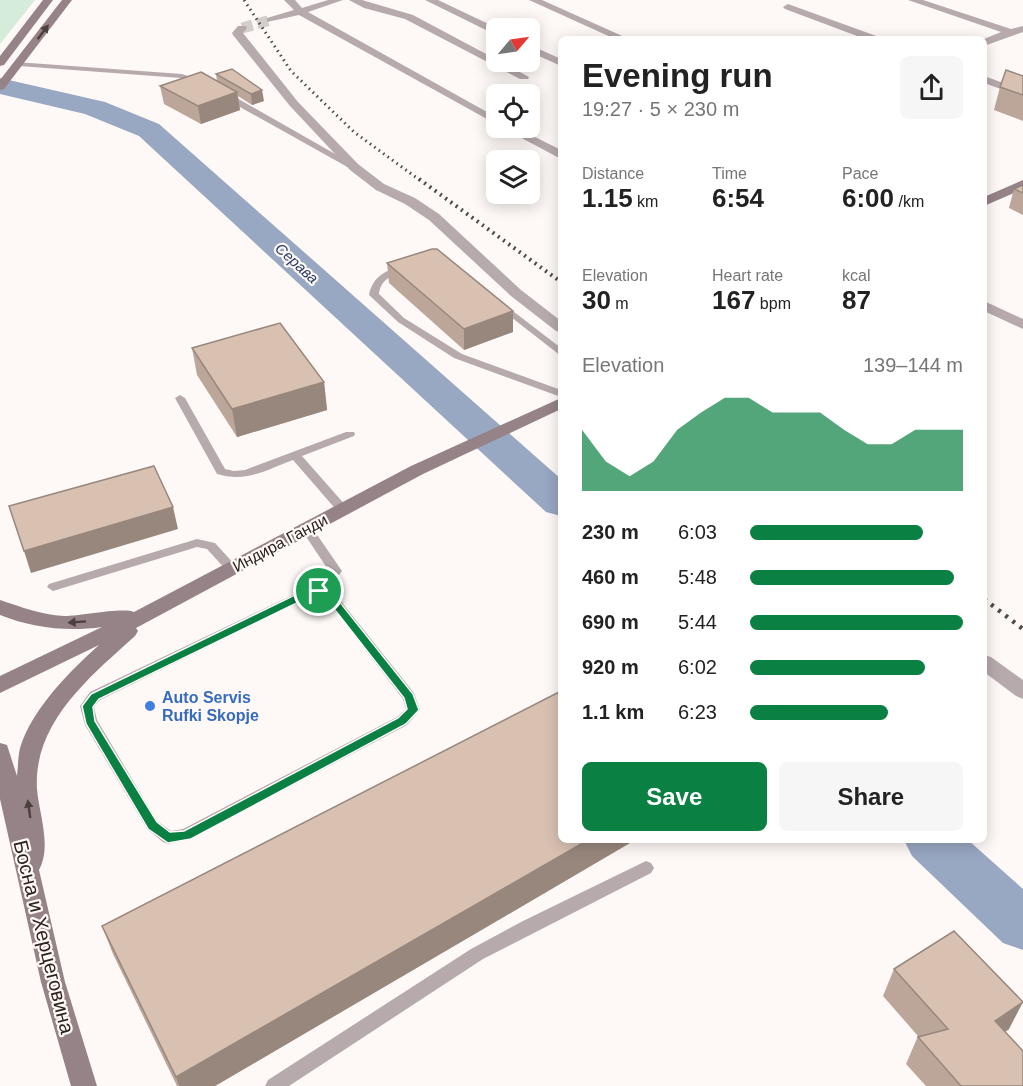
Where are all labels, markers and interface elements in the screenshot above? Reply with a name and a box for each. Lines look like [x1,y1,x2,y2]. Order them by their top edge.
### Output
north arrow [486,18,540,72]
map controls [486,18,540,204]
one-way arrow [37,25,49,40]
button: share [900,56,963,119]
text: Evening run [582,57,773,94]
button: locate [486,84,540,138]
text: 19:27 · 5 × 230 m [582,98,739,120]
button: layers [486,150,540,204]
text: Distance [582,165,644,182]
text: Time [712,165,747,182]
text: Pace [842,165,878,182]
text: 1.15 [582,183,633,213]
text: 6:54 [712,183,764,213]
text: 6:00 [842,183,894,213]
text: km [633,193,658,210]
text: /km [894,193,924,210]
water label: Серава [272,239,322,287]
text: Elevation [582,267,648,284]
text: Heart rate [712,267,783,284]
text: kcal [842,267,870,284]
text: 30 [582,285,611,315]
text: 167 [712,285,755,315]
text: 87 [842,285,871,315]
text: m [611,295,629,312]
text: bpm [755,295,791,312]
text: Elevation [582,354,664,376]
text: 139–144 m [863,354,963,376]
street label: Индира Ганди [230,511,330,575]
text: 230 m [582,521,639,543]
text: 6:03 [678,521,717,543]
pin [293,565,344,616]
text: 460 m [582,566,639,588]
text: 5:48 [678,566,717,588]
icon: arrive [302,574,335,607]
text: 690 m [582,611,639,633]
text: 5:44 [678,611,717,633]
one-way arrow [67,618,86,627]
text: 920 m [582,656,639,678]
text: 6:02 [678,656,717,678]
place label: Auto Servis Rufki Skopje [162,689,259,724]
marker: Auto Servis Rufki Skopje [143,699,157,713]
text: 1.1 km [582,701,644,723]
text: 6:23 [678,701,717,723]
button: Save [582,762,767,831]
button: Share [779,762,963,831]
one-way arrow [24,800,34,819]
street label: Босна и Херцеговина [9,838,79,1037]

